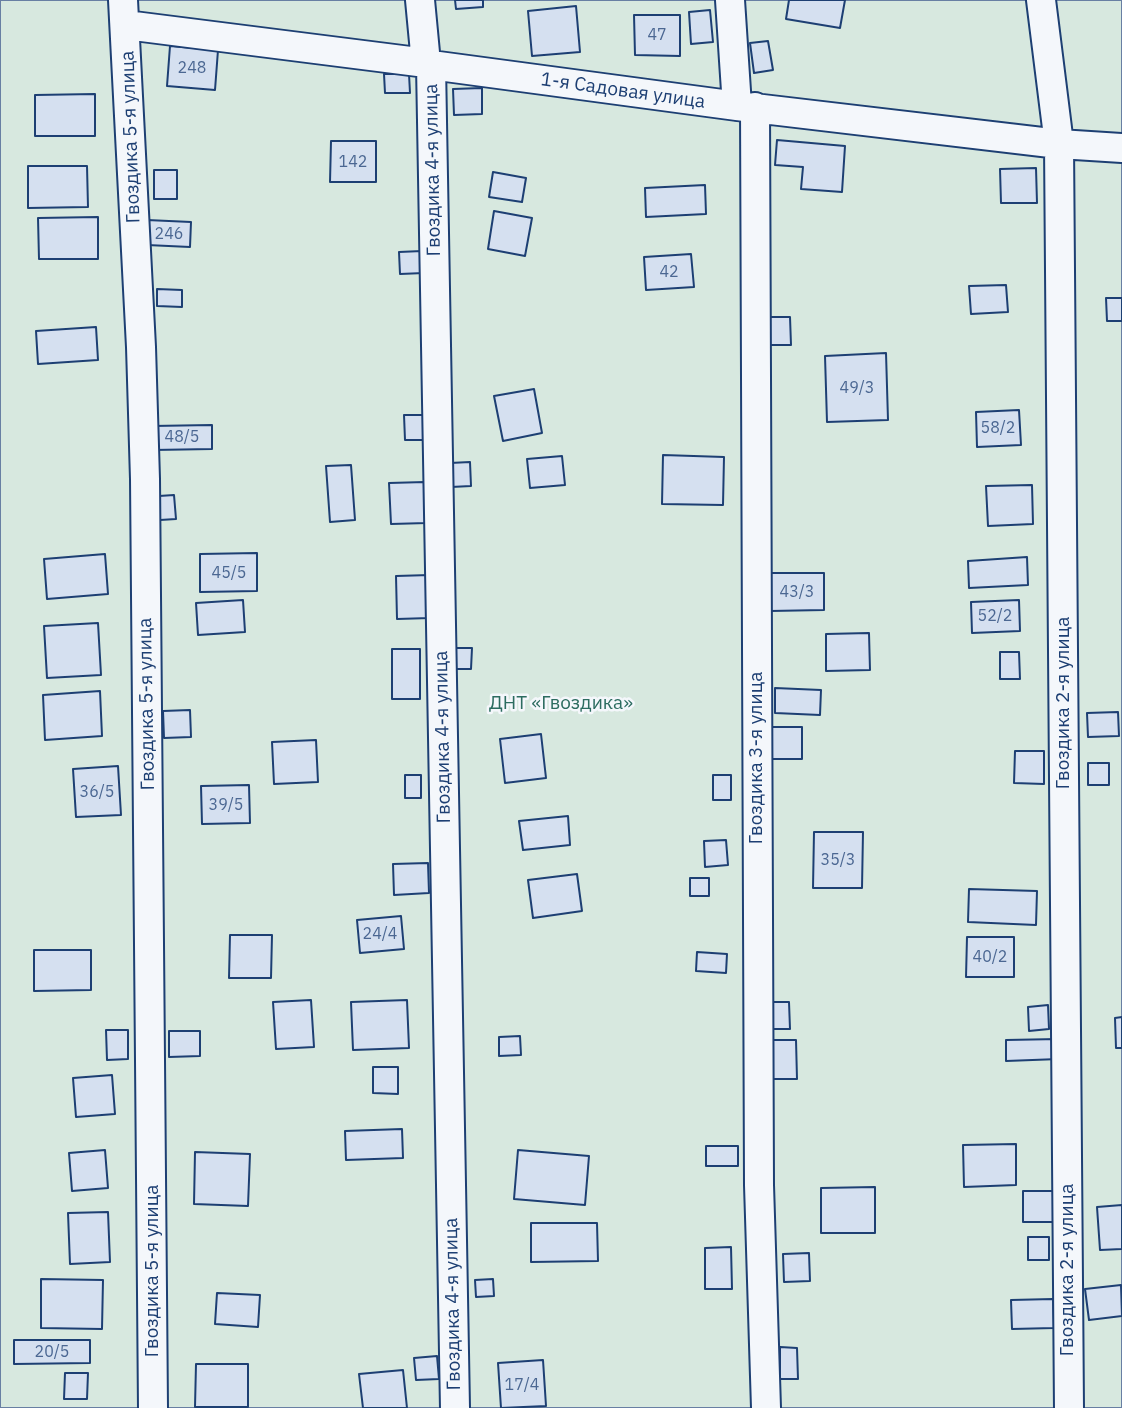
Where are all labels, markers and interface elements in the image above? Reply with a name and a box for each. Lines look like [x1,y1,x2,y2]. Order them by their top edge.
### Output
house number: 47 [647,25,667,45]
street label: Гвоздика 5-я улица [117,50,145,224]
house number: 248 [178,58,206,78]
street label: 1-я Садовая улица [539,68,707,114]
street label: Гвоздика 4-я улица [420,83,446,257]
house number: 142 [339,152,367,172]
house number: 246 [155,224,183,244]
house number: 42 [659,262,679,282]
house number: 49/3 [840,378,874,398]
house number: 58/2 [981,418,1015,438]
house number: 48/5 [165,427,199,447]
house number: 45/5 [212,563,246,583]
house number: 43/3 [780,582,814,602]
house number: 52/2 [978,606,1012,626]
street label: Гвоздика 5-я улица [134,617,160,791]
street label: Гвоздика 2-я улица [1053,617,1075,789]
street label: Гвоздика 4-я улица [430,650,456,824]
street label: Гвоздика 3-я улица [746,672,768,844]
park label: ДНТ «Гвоздика» [489,693,633,715]
house number: 36/5 [80,782,114,802]
house number: 39/5 [209,795,243,815]
house number: 35/3 [821,850,855,870]
house number: 24/4 [363,924,397,944]
house number: 40/2 [973,947,1007,967]
street label: Гвоздика 2-я улица [1057,1184,1079,1356]
street label: Гвоздика 5-я улица [142,1185,164,1357]
street label: Гвоздика 4-я улица [440,1217,466,1391]
house number: 20/5 [35,1342,69,1362]
house number: 17/4 [505,1375,539,1395]

